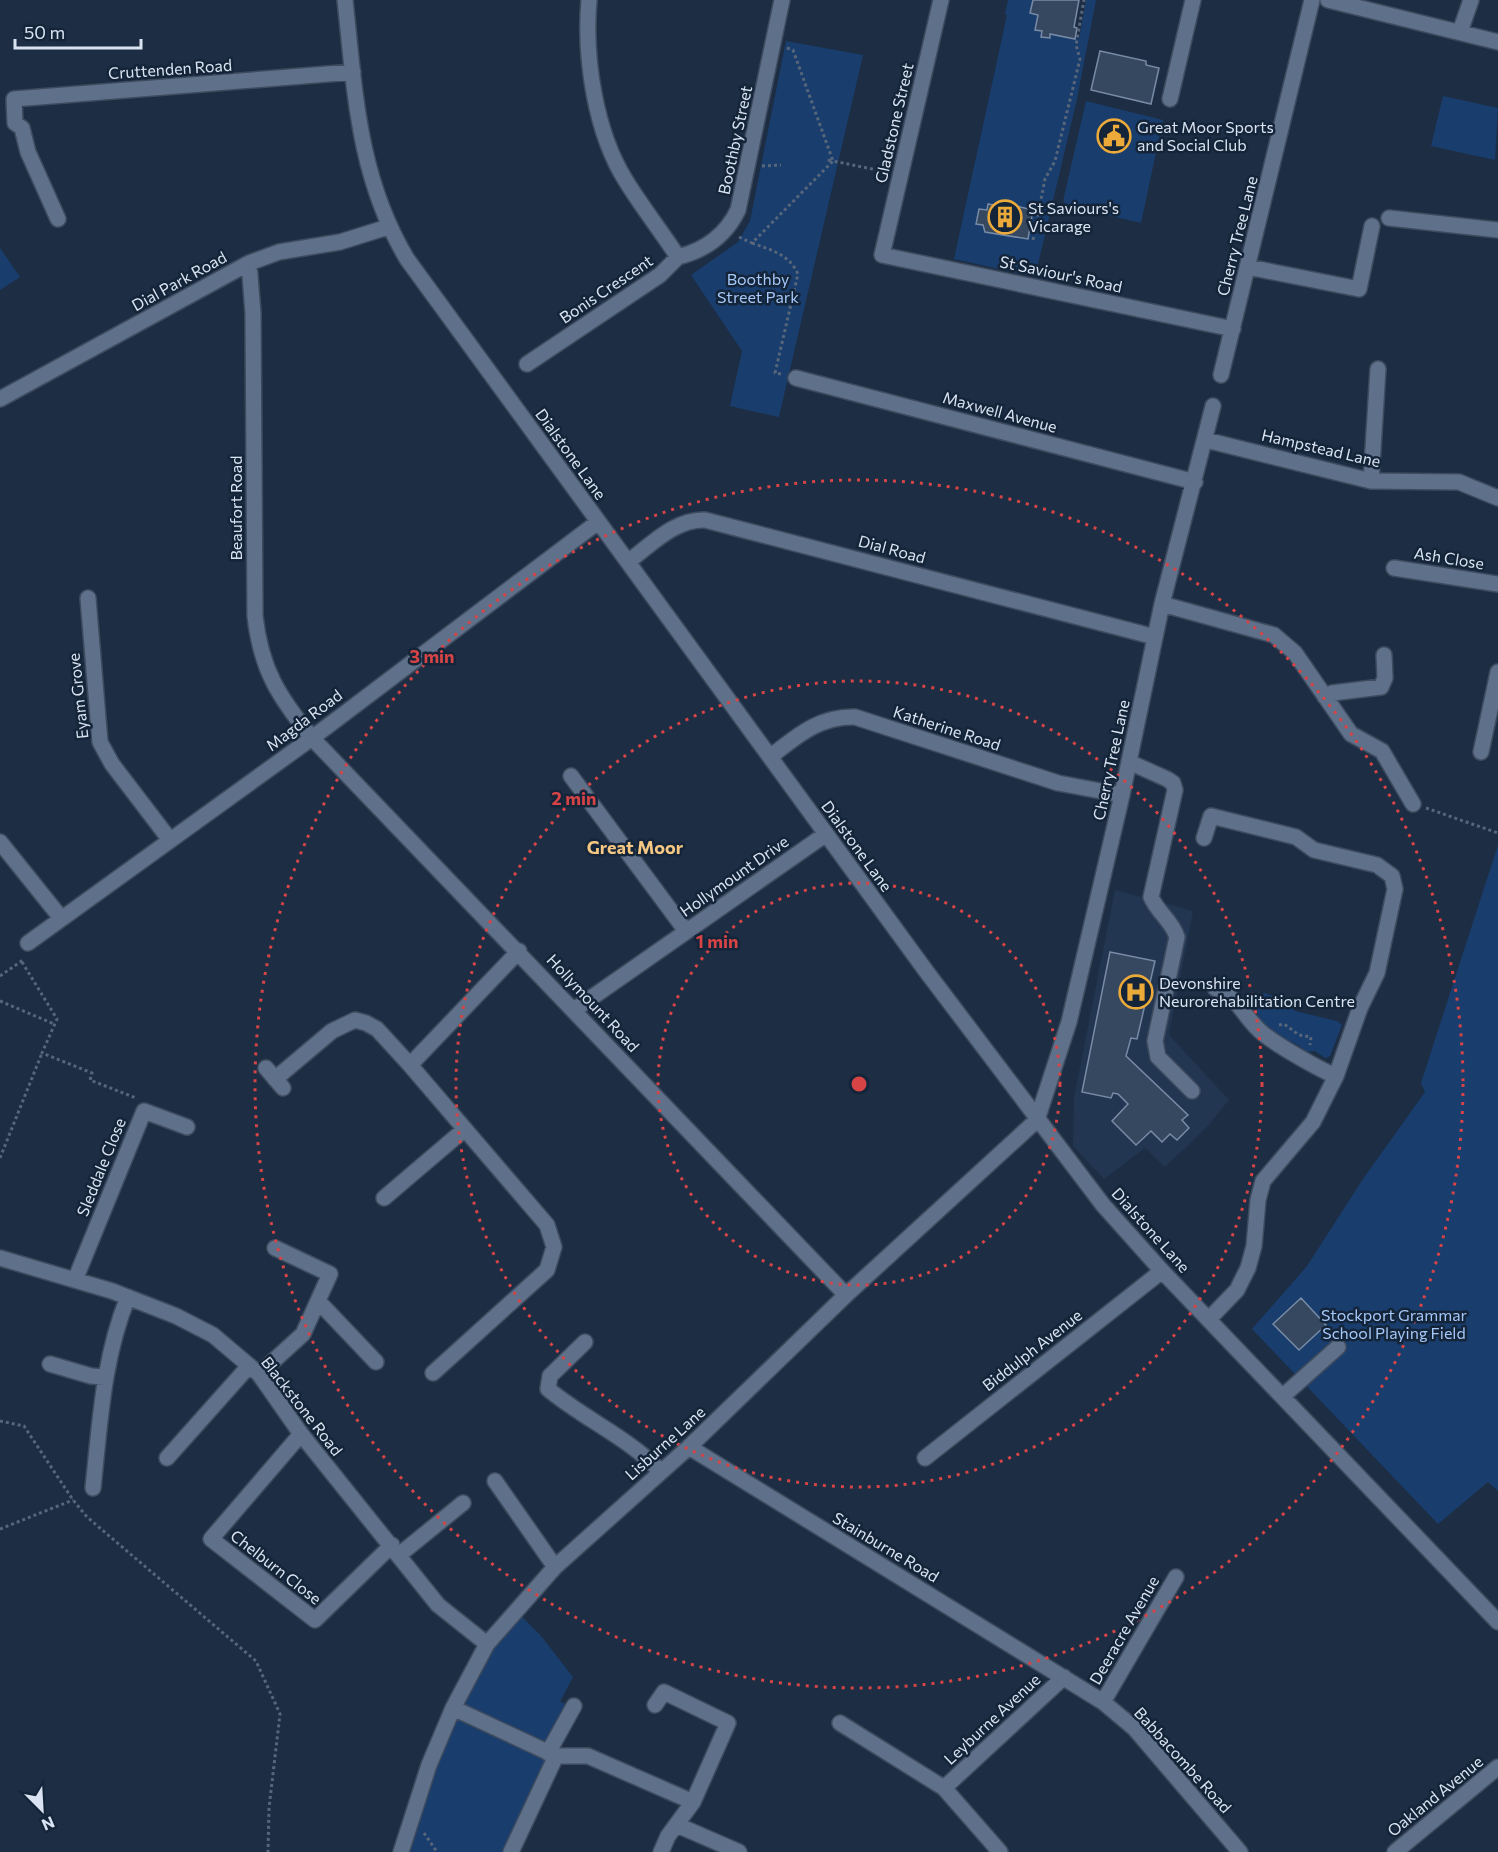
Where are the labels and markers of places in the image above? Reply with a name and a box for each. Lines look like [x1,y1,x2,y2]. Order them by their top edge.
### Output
place label: Great Moor Sports and Social Club [1137,117,1274,154]
public building icon: Great Moor Sports and Social Club [1096,118,1132,154]
place label: St Saviours's Vicarage [1028,198,1119,235]
building icon: St Saviours's Vicarage [987,199,1023,235]
place label: Devonshire Neurorehabilitation Centre [1159,973,1355,1010]
hospital icon: Devonshire Neurorehabilitation Centre [1118,974,1154,1010]
centre of rings [849,1074,869,1094]

